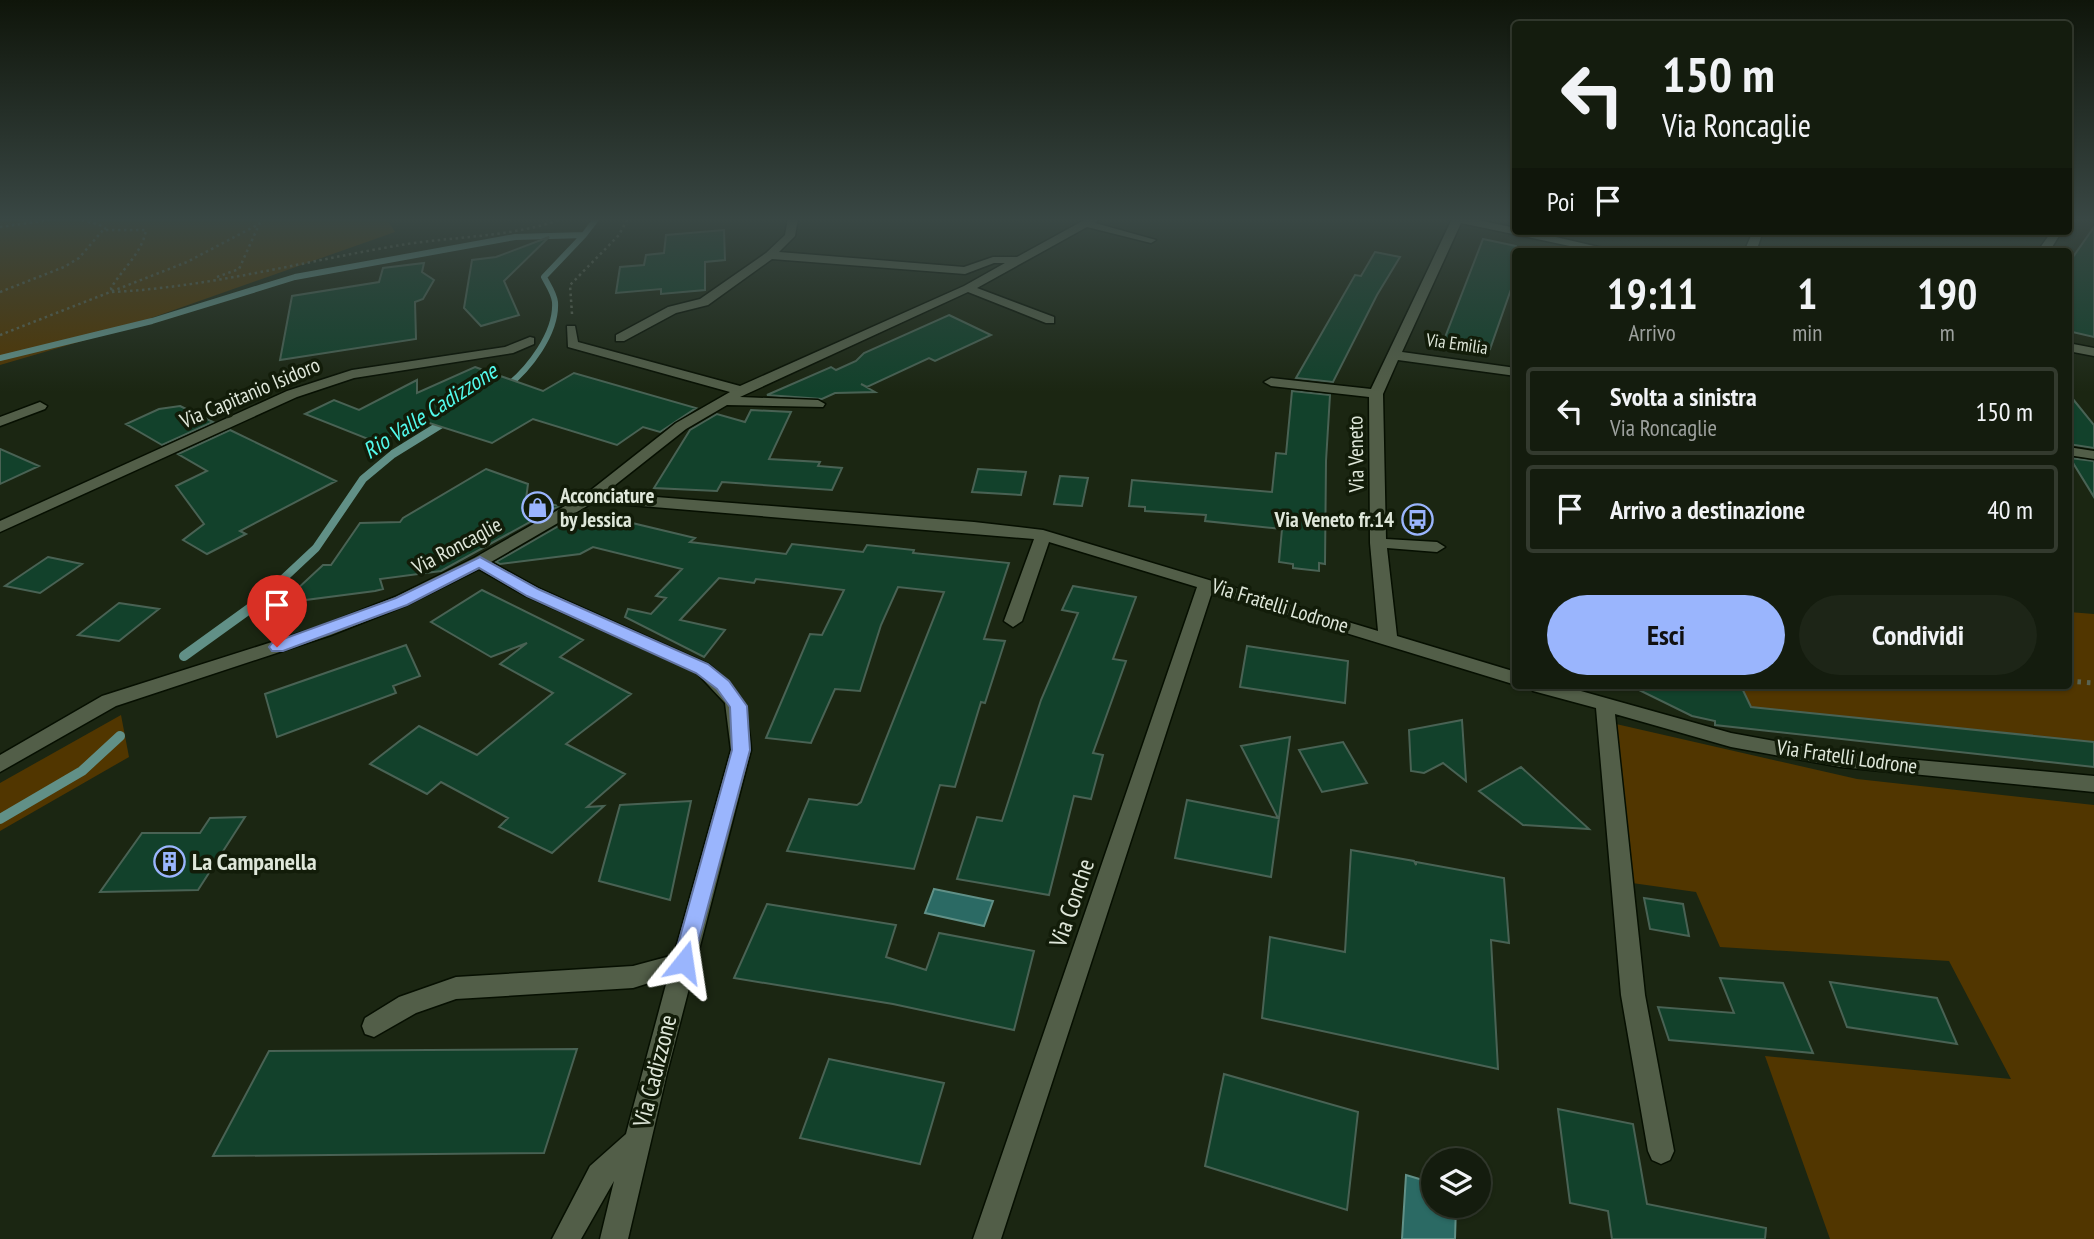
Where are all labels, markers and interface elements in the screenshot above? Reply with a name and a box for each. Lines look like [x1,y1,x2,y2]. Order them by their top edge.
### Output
text: 150 m [1662,42,1775,106]
icon: left [1547,49,1638,140]
text: Via Roncaglie [1662,104,1811,146]
icon: arrive [1589,182,1627,220]
text: Poi [1547,185,1575,218]
text: 19:11 [1607,266,1698,321]
text: 1 [1797,266,1817,321]
text: 190 [1917,266,1977,321]
text: Arrivo [1628,318,1676,347]
text: min [1792,318,1822,347]
text: m [1940,318,1955,347]
street label: Via Emilia [1424,328,1489,359]
street label: Via Capitanio Isidoro [175,351,324,435]
water label: Rio Valle Cadizzone [357,356,504,465]
text: Svolta a sinistra [1610,380,1757,413]
icon: left [1551,392,1589,430]
text: 150 m [1975,395,2033,428]
text: Via Roncaglie [1610,413,1717,442]
street label: Via Veneto [1341,415,1370,494]
place label: Acconciature by Jessica [559,482,654,533]
icon: arrive [1551,490,1589,528]
shop icon: Acconciature by Jessica [520,491,554,525]
text: Arrivo a destinazione [1610,493,1805,526]
text: 40 m [1987,493,2033,526]
bus stop icon: Via Veneto fr.14 [1400,503,1434,537]
place label: Via Veneto fr.14 [1274,506,1394,533]
street label: Via Roncaglie [406,511,506,581]
street label: Via Fratelli Lodrone [1207,572,1352,639]
pin [247,575,307,647]
icon: arrive [258,586,296,624]
button: Esci [1547,595,1785,675]
button: Condividi [1799,595,2037,675]
street label: Via Fratelli Lodrone [1774,733,1919,780]
building icon: La Campanella [152,845,186,879]
place label: La Campanella [192,846,317,877]
street label: Via Conche [1042,855,1101,952]
position arrow [647,925,721,999]
street label: Via Cadizzone [625,1011,683,1131]
map controls [1421,1148,1491,1218]
button: layers [1421,1148,1491,1218]

